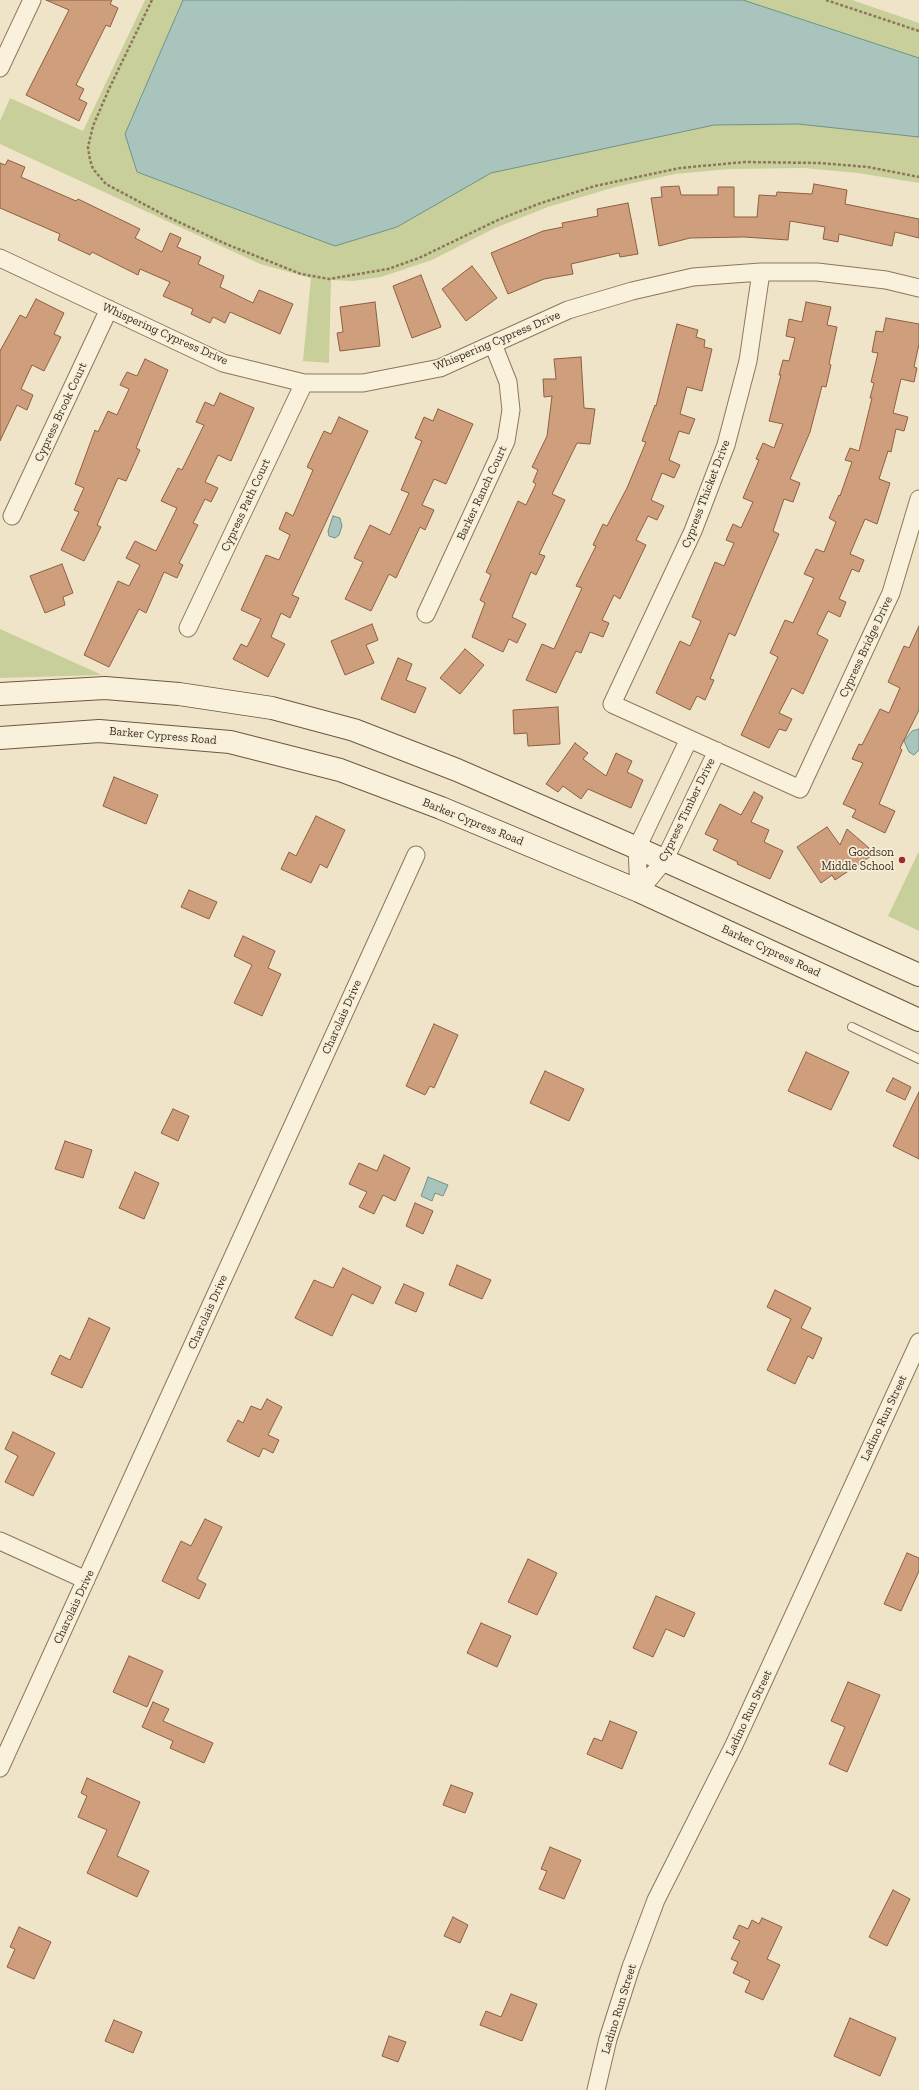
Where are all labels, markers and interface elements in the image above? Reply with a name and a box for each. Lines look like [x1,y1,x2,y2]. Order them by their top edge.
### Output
street label: Whispering Cypress Drive [100,300,230,368]
street label: Whispering Cypress Drive [432,308,562,374]
street label: Cypress Brook Court [32,360,90,464]
street label: Cypress Thicket Drive [679,438,733,550]
street label: Barker Ranch Court [454,443,510,543]
street label: Cypress Path Court [218,456,274,554]
street label: Cypress Bridge Drive [836,594,896,700]
street label: Barker Cypress Road [109,724,217,748]
street label: Cypress Timber Drive [656,756,718,864]
street label: Barker Cypress Road [420,795,526,849]
place label: Goodson Middle School [821,846,894,874]
marker: Goodson Middle School [897,855,907,865]
street label: Barker Cypress Road [719,922,823,980]
street label: Charolais Drive [319,978,365,1056]
street label: Charolais Drive [185,1273,231,1351]
street label: Ladino Run Street [858,1373,910,1463]
street label: Charolais Drive [51,1568,97,1646]
street label: Ladino Run Street [723,1668,775,1758]
street label: Ladino Run Street [598,1962,640,2056]

